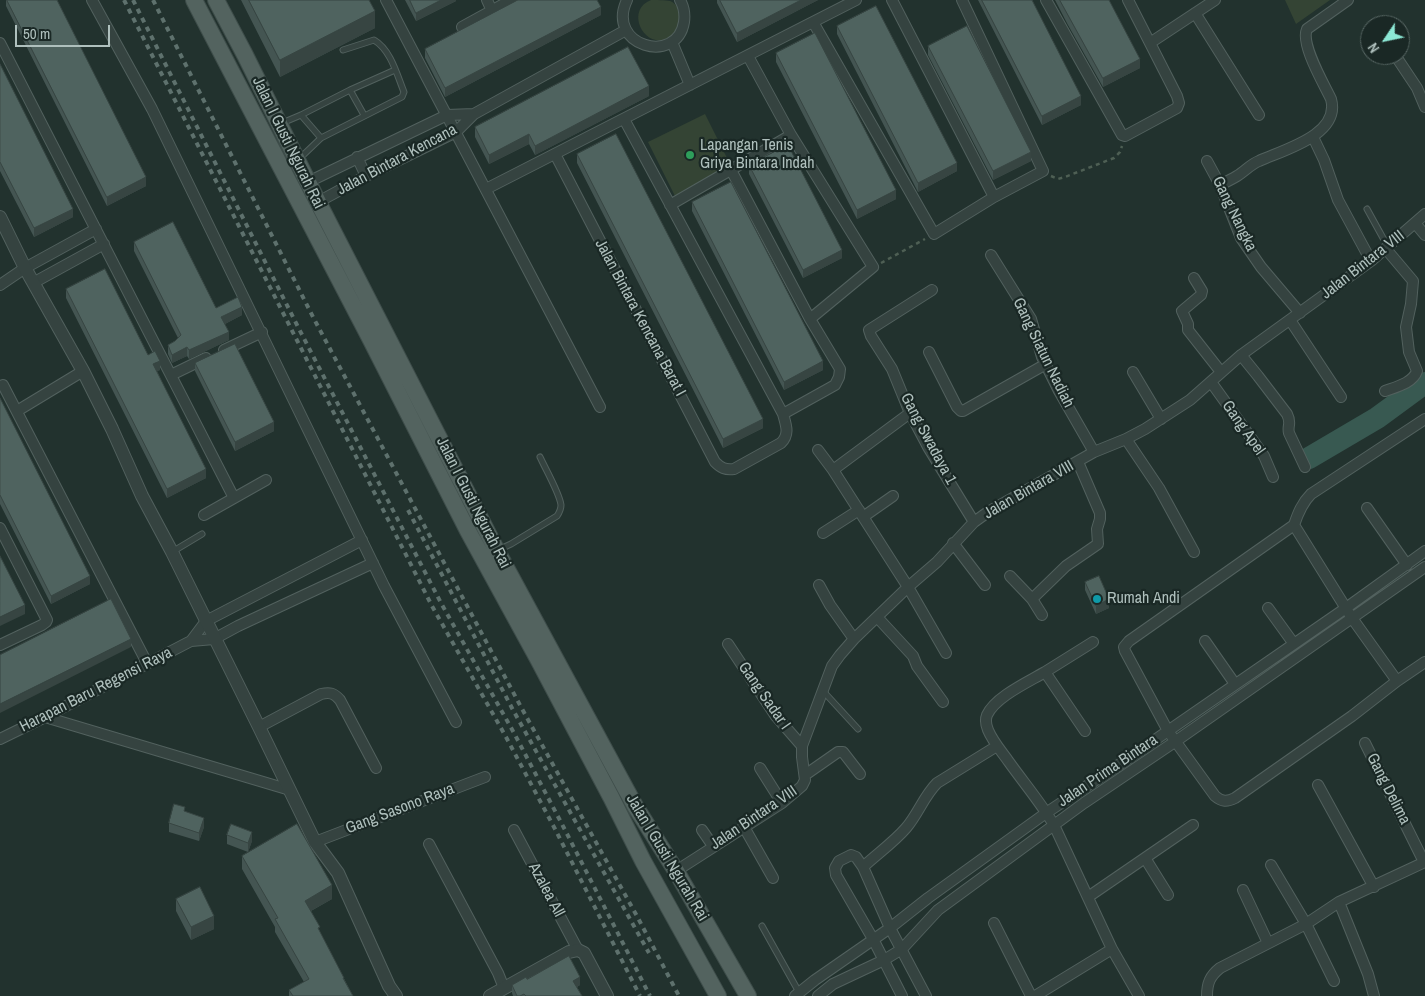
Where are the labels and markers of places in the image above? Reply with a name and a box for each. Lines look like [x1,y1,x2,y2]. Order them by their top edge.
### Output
place label: Lapangan Tenis Griya Bintara Indah [700,136,815,174]
marker: Lapangan Tenis Griya Bintara Indah [684,149,696,161]
place label: Rumah Andi [1107,589,1180,609]
marker: Rumah Andi [1091,593,1103,605]

